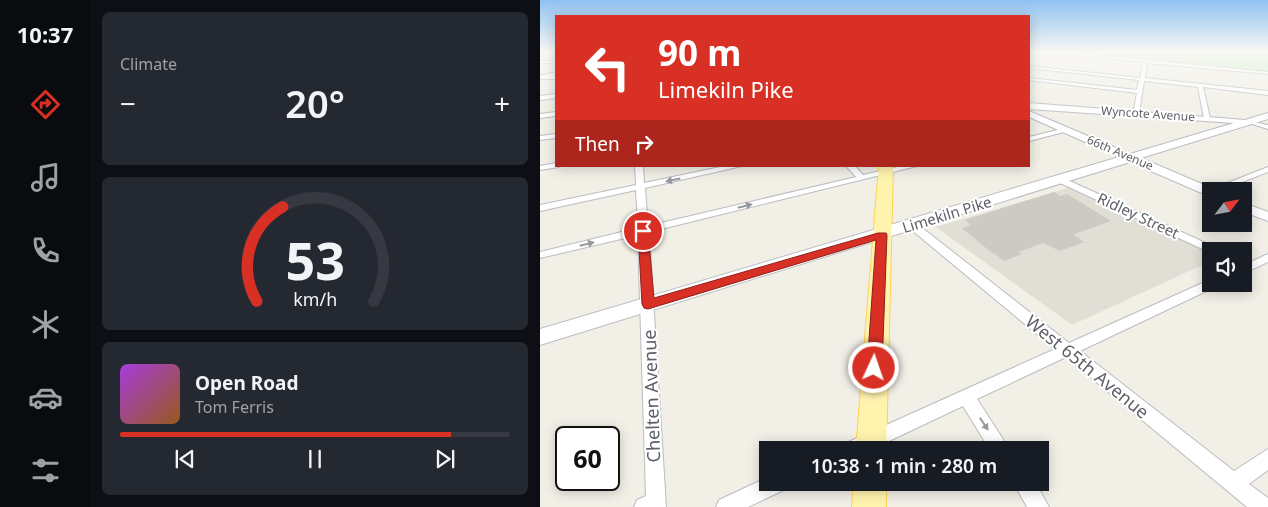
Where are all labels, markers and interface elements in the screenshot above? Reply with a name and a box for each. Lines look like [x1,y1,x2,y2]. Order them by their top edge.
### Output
text: 10:37 [17,19,73,49]
text: 90 m [658,29,741,76]
icon: left [575,35,640,100]
text: Climate [120,53,177,75]
text: Limekiln Pike [658,74,794,104]
text: 20° [285,77,345,129]
text: − [120,84,136,122]
text: + [494,84,510,122]
icon: directions [28,87,63,122]
street label: Wyncote Avenue [1101,102,1196,125]
icon: right [630,130,658,158]
text: Then [575,131,620,157]
street label: 66th Avenue [1084,131,1156,174]
icon: music [28,160,63,195]
one-way arrow [665,176,680,184]
north arrow [1202,182,1252,232]
map controls [1202,182,1252,292]
street label: Ridley Street [1094,187,1183,243]
street label: Limekiln Pike [900,191,994,237]
one-way arrow [738,202,753,210]
pin [622,210,664,252]
icon: arrive [629,217,657,245]
text: 53 [285,224,345,295]
icon: phone [28,233,63,268]
one-way arrow [580,240,595,248]
button: sound [1202,242,1252,292]
text: km/h [293,287,337,311]
icon: climate [28,307,63,342]
street label: West 65th Avenue [1021,309,1154,424]
street label: Chelten Avenue [637,329,665,463]
position arrow [847,341,899,393]
text: Open Road [195,370,298,396]
icon: car [28,380,63,415]
text: Tom Ferris [195,396,274,418]
one-way arrow [979,417,988,430]
speed limit sign: 60 [555,426,620,491]
icon: previous [171,445,199,473]
icon: pause [301,445,329,473]
icon: next [431,445,459,473]
icon: filters [28,453,63,488]
text: 10:38 · 1 min · 280 m [811,453,997,479]

